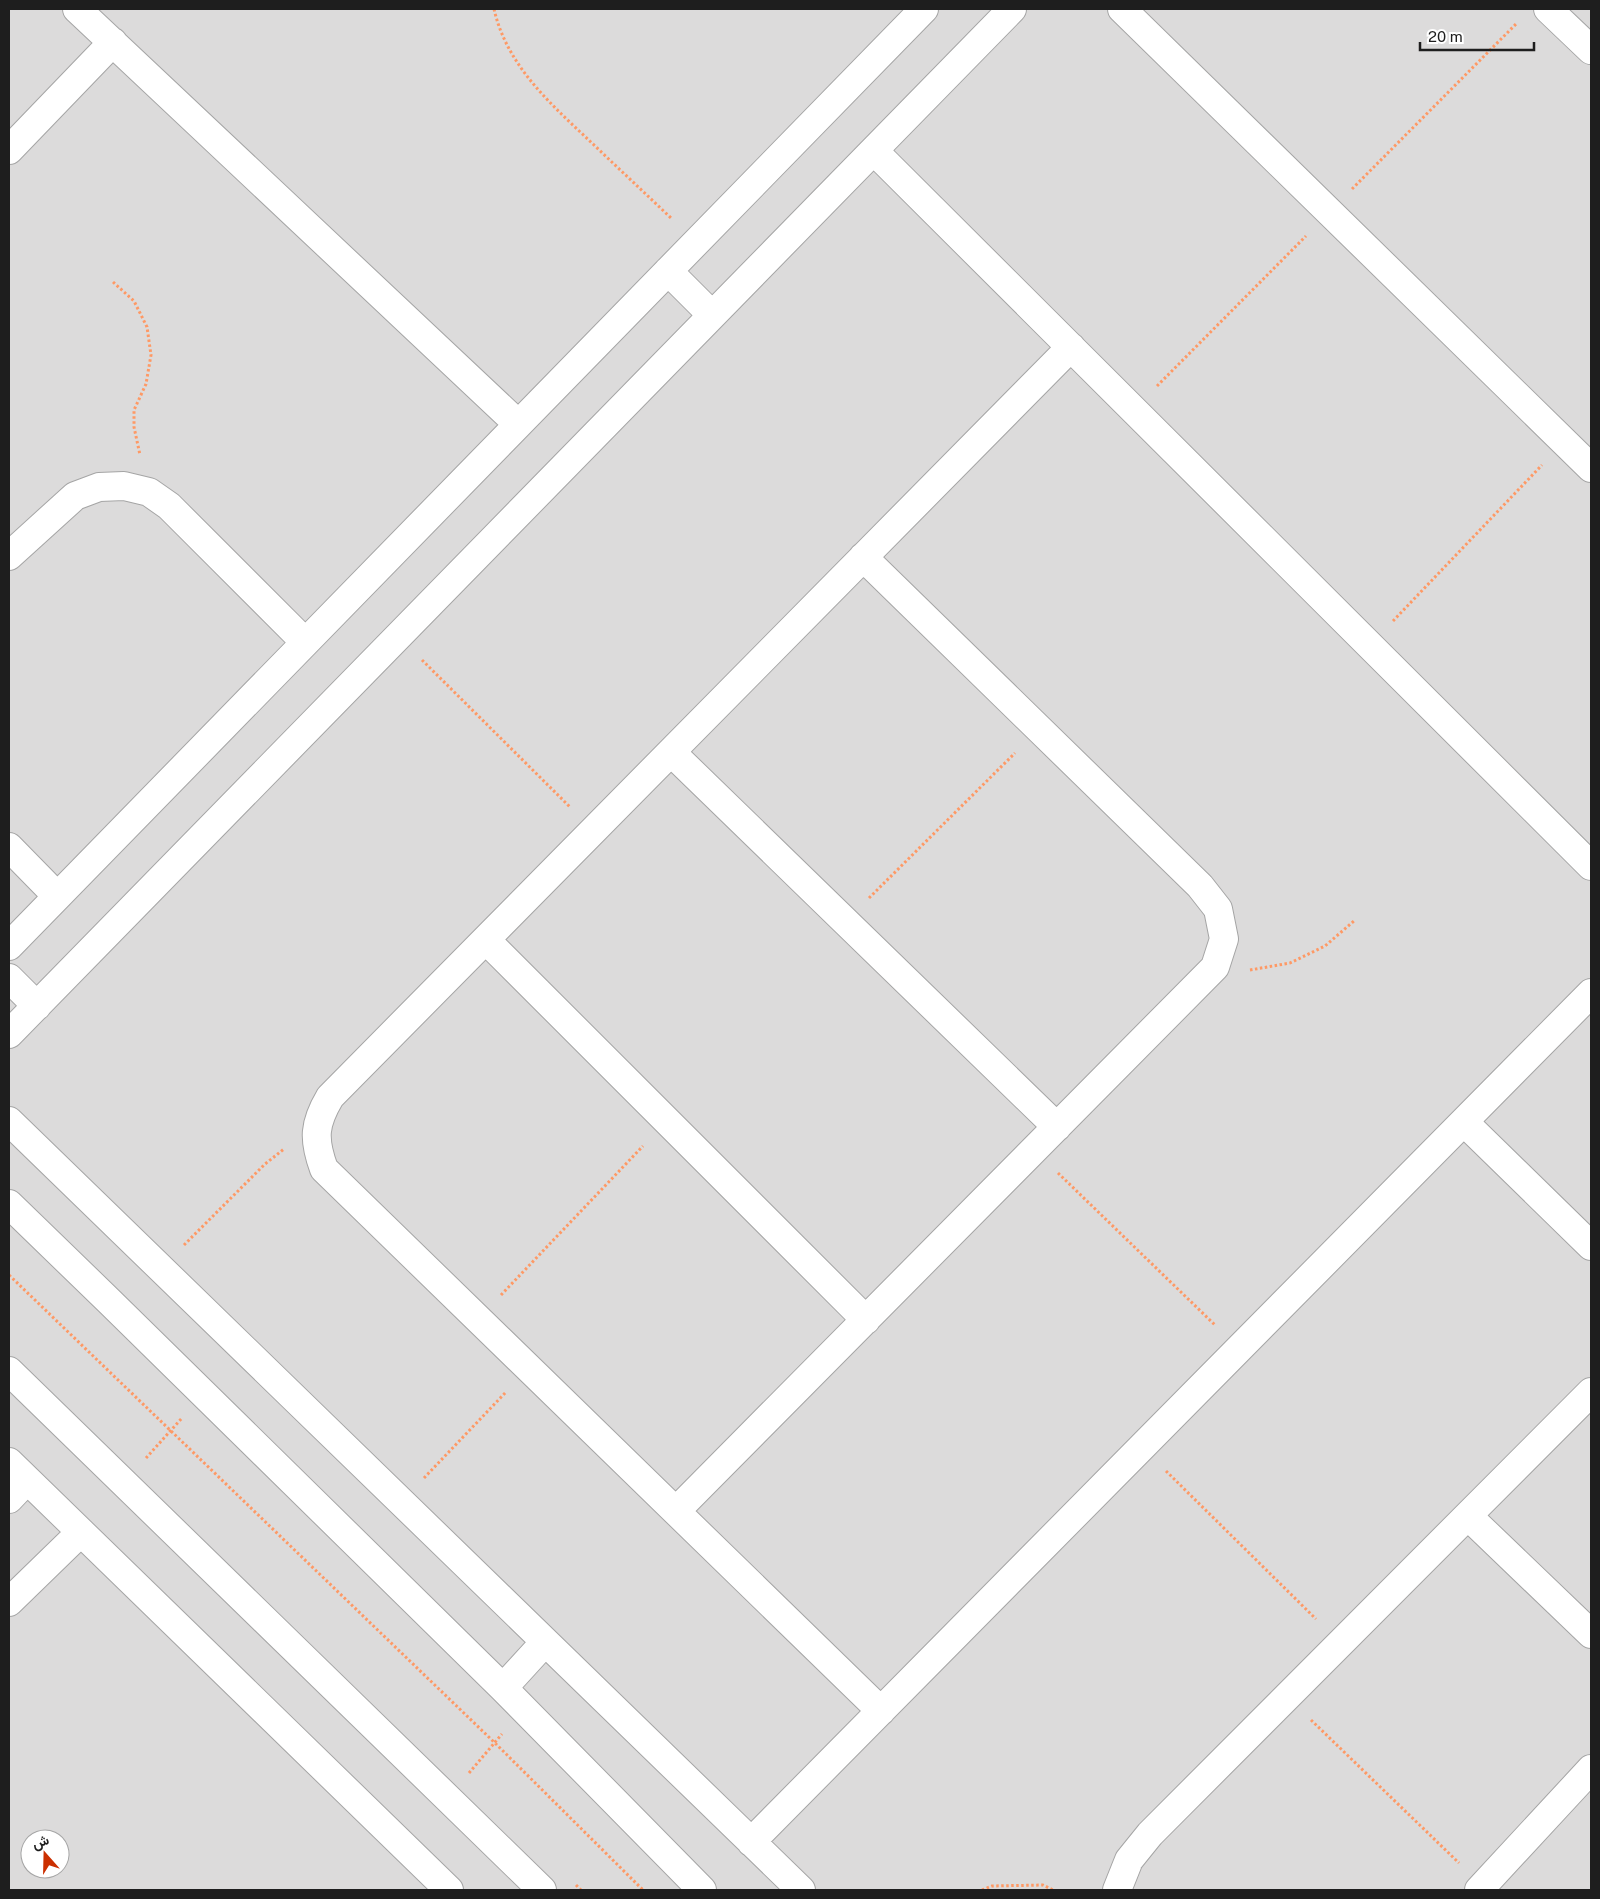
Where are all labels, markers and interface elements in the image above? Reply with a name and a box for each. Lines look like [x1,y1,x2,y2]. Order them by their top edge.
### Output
scale bar [1420,20,1534,52]
text: 20 m [1428,28,1463,45]
north arrow [20,1829,70,1879]
text: ش [30,1831,52,1853]

